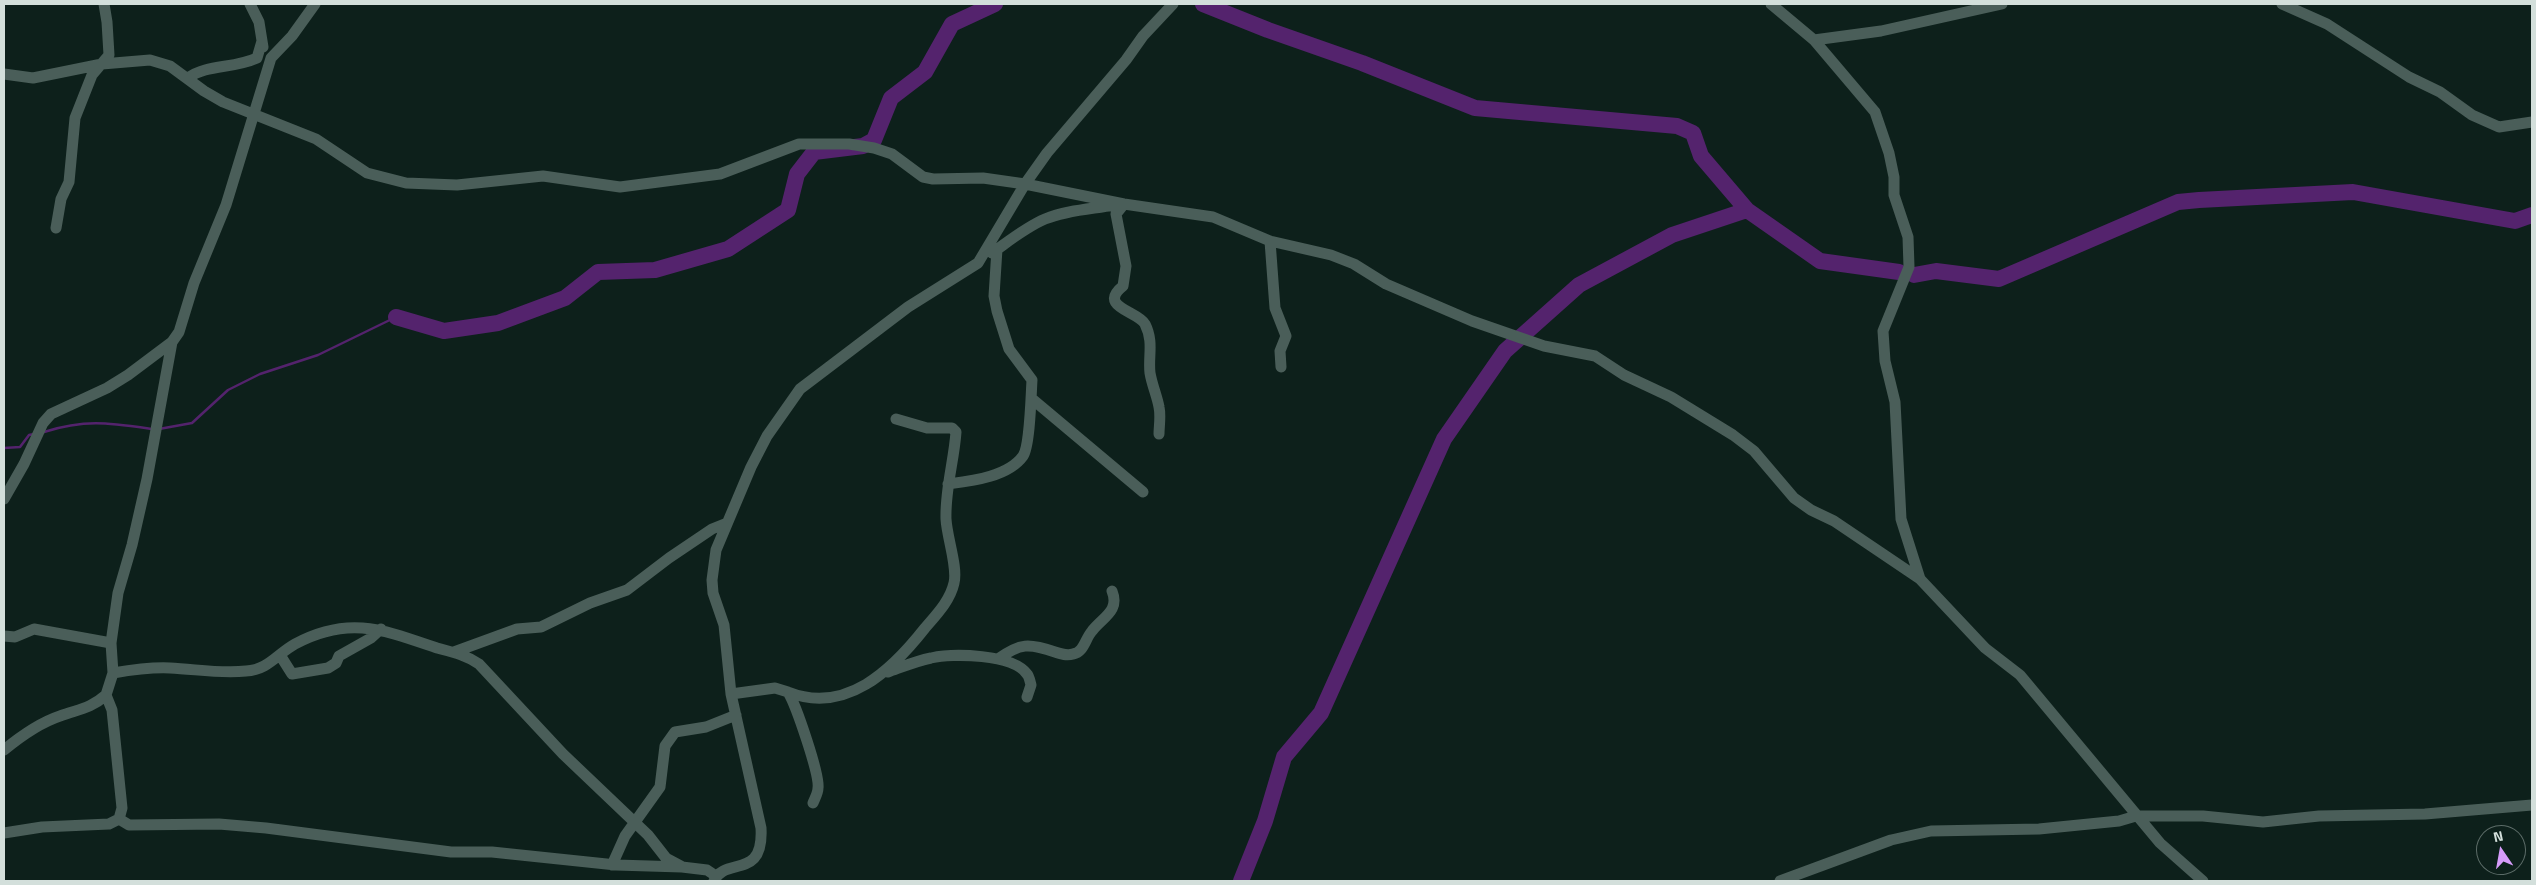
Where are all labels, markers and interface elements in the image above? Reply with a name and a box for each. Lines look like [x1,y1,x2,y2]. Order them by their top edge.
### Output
north arrow [2476,825,2526,875]
text: N [2491,825,2505,847]

